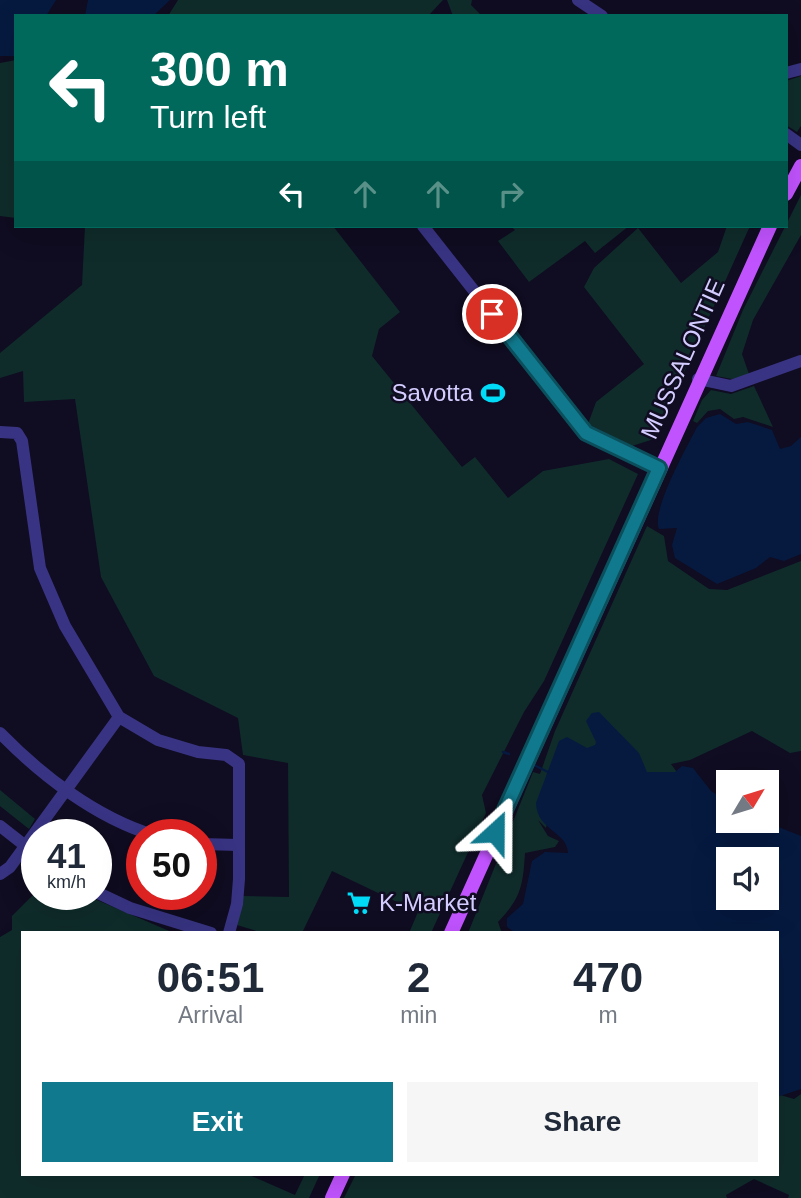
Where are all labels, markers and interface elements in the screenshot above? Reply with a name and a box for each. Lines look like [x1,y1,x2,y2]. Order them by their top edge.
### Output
icon: left [35,42,126,133]
text: 300 m [150,42,289,96]
text: Turn left [150,99,266,135]
icon: left [273,175,311,213]
icon: ahead [346,175,384,213]
icon: ahead [419,175,457,213]
icon: right [492,175,530,213]
street label: MUSSALONTIE [635,275,730,443]
pin [462,284,522,344]
icon: arrive [473,295,511,333]
place label: Savotta [392,379,474,406]
sports icon: Savotta [479,379,507,407]
north arrow [716,770,779,833]
map controls [716,770,779,910]
position arrow [458,795,532,869]
speed limit sign: 50 [126,819,217,910]
text: 41 [47,836,86,875]
button: sound [716,847,779,910]
text: km/h [47,872,86,892]
supermarket icon: K-Market [345,889,373,917]
place label: K-Market [379,889,477,916]
text: 06:51 [157,954,264,1001]
text: 2 [407,954,430,1001]
text: 470 [573,954,643,1001]
text: Arrival [178,1002,243,1028]
text: min [400,1002,437,1028]
text: m [599,1002,618,1028]
button: Exit [42,1082,393,1162]
button: Share [407,1082,758,1162]

